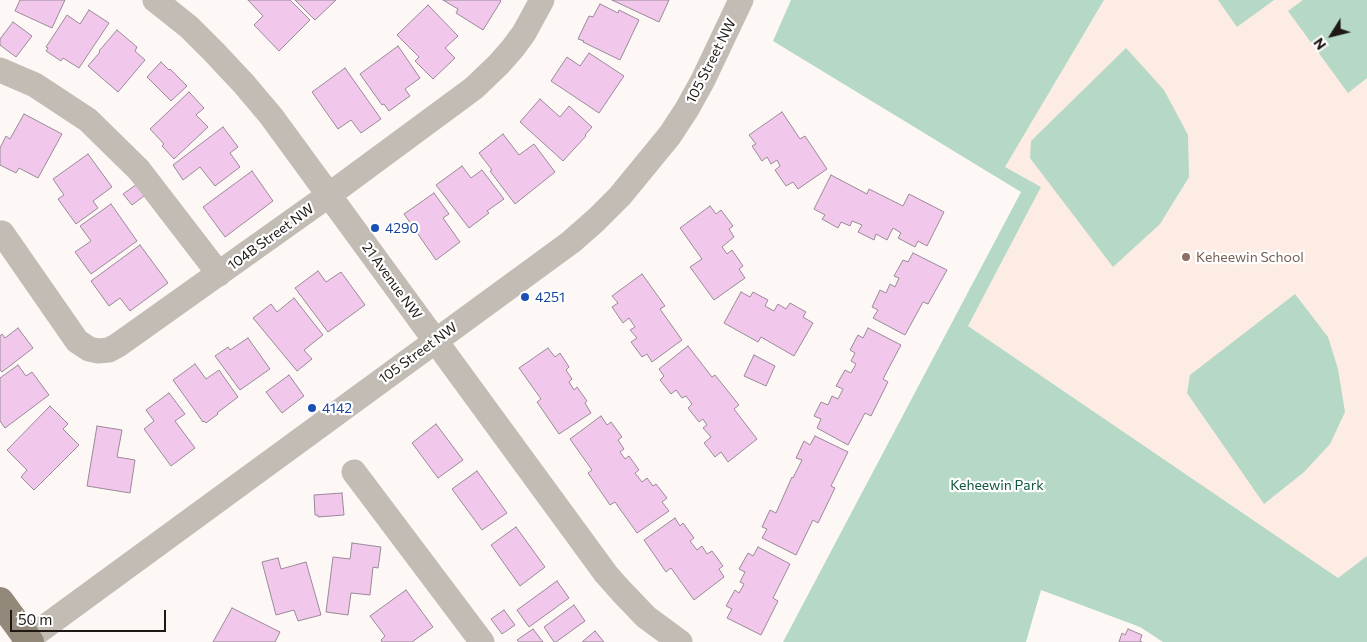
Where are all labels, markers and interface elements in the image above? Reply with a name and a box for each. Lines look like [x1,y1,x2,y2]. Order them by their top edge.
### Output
north arrow [1307,10,1357,60]
street label: 105 Street NW [682,16,740,106]
text: N [1309,35,1329,53]
street label: 104B Street NW [225,200,317,274]
place label: 4290 [385,220,419,236]
marker: 4290 [369,222,381,234]
street label: 21 Avenue NW [359,239,425,323]
place label: Keheewin School [1196,249,1304,265]
marker: Keheewin School [1180,251,1192,263]
place label: 4251 [535,289,565,305]
marker: 4251 [519,291,531,303]
street label: 105 Street NW [375,319,461,387]
place label: 4142 [322,400,352,416]
marker: 4142 [306,402,318,414]
park label: Keheewin Park [950,477,1044,493]
scale bar [12,600,169,632]
text: 50 m [18,610,52,628]

